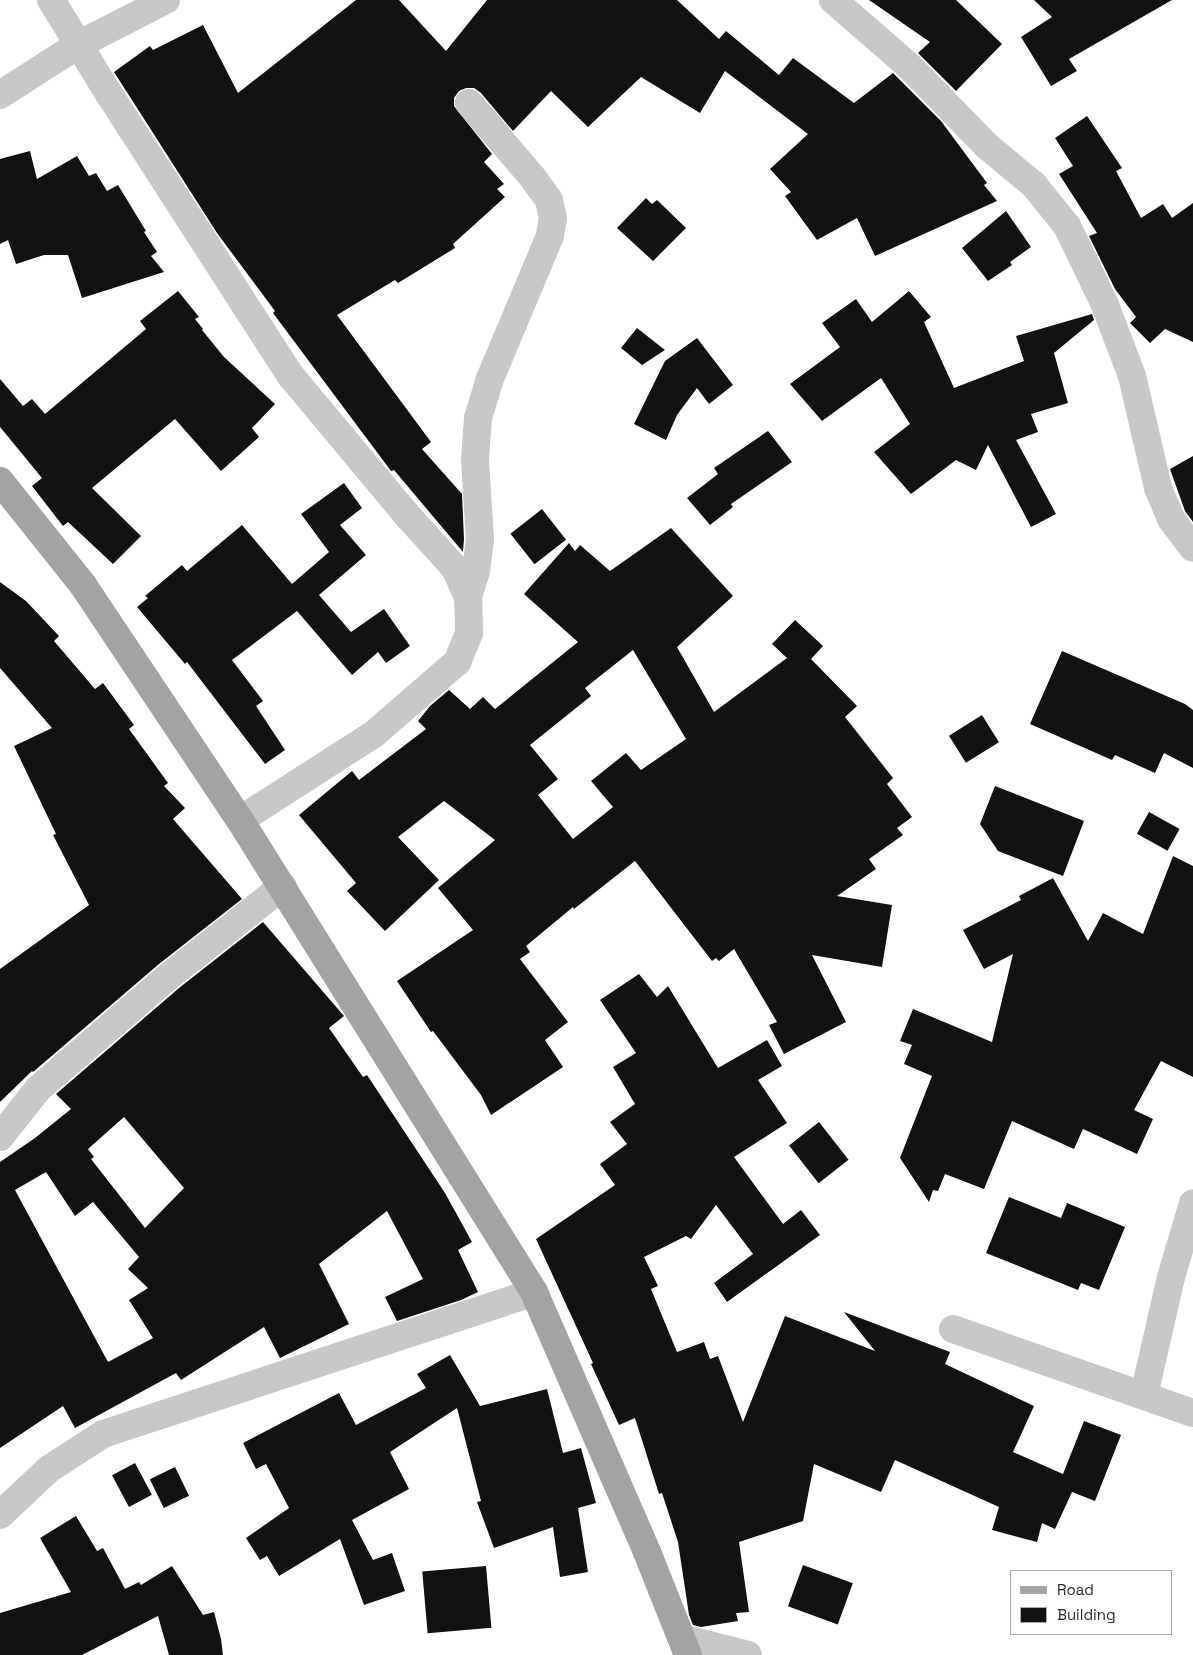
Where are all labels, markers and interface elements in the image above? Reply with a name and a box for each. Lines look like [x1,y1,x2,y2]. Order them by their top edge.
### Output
legend [1010,1570,1173,1635]
text: Road [1057,1580,1094,1599]
text: Building [1057,1605,1116,1624]

